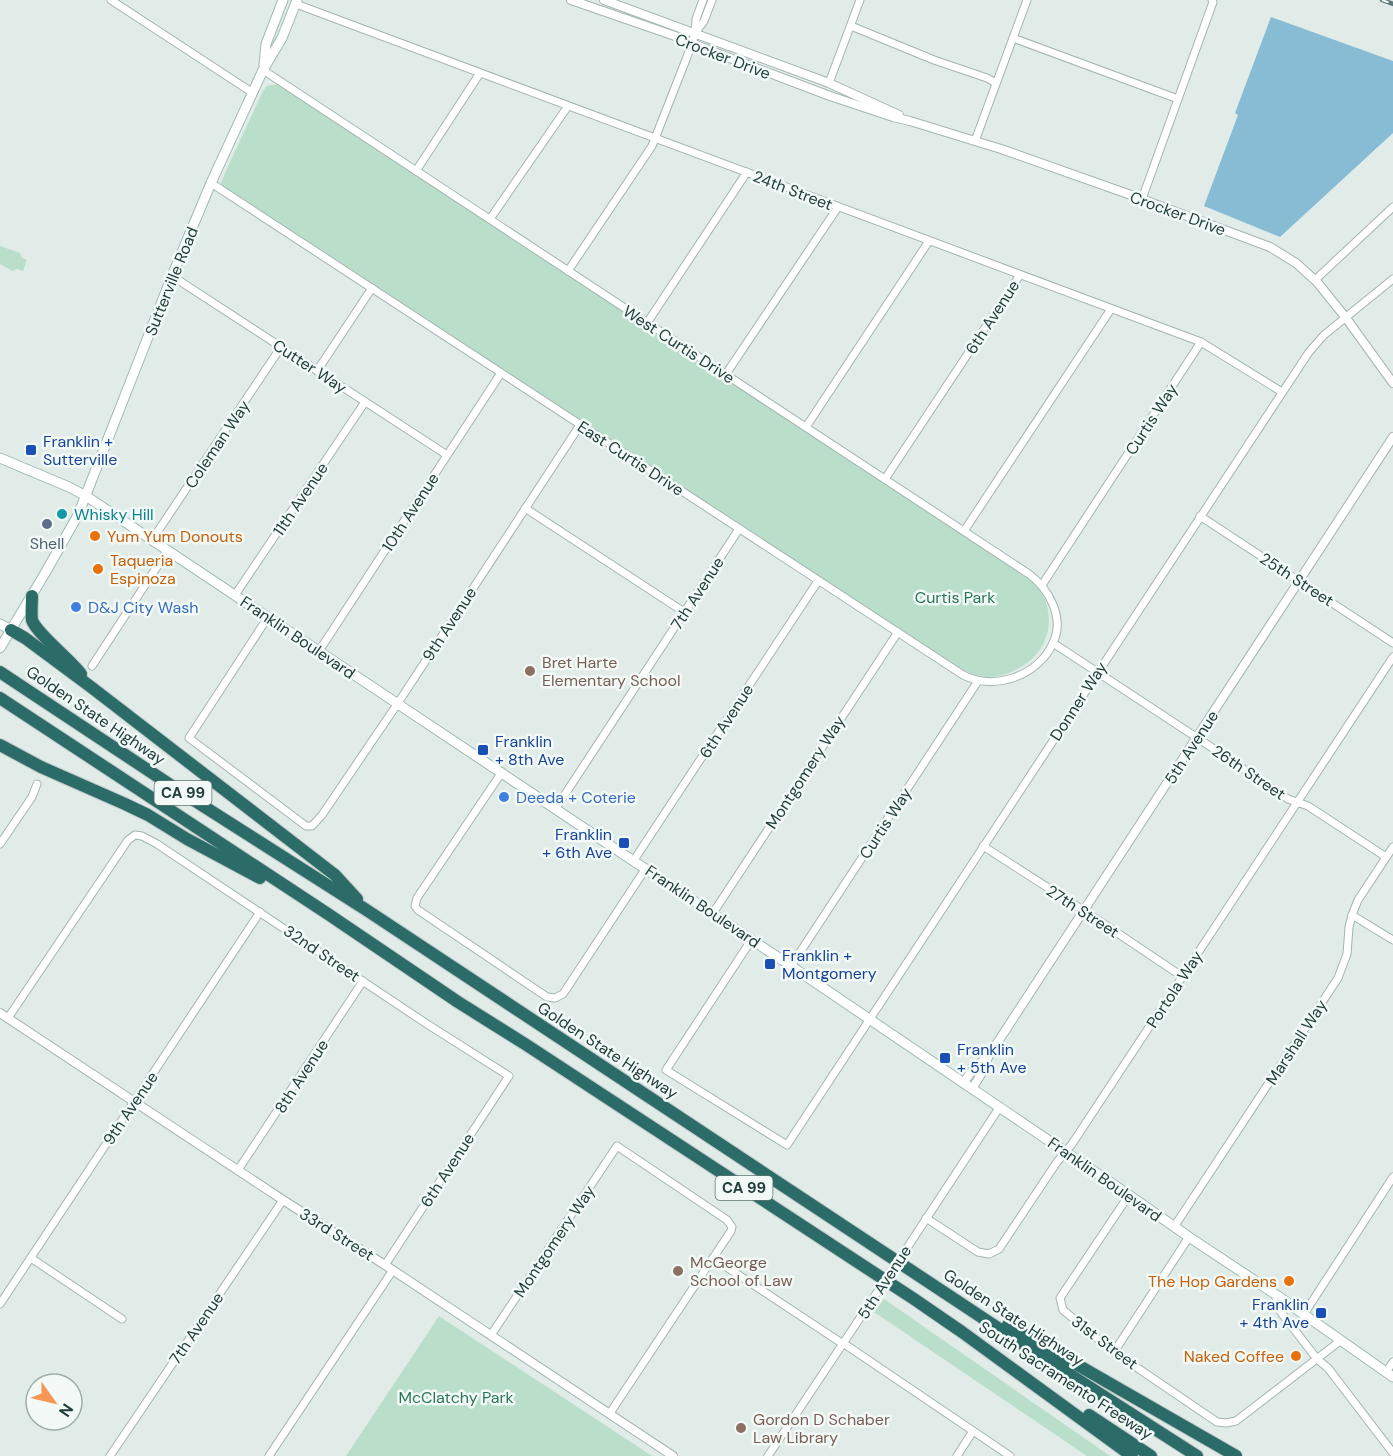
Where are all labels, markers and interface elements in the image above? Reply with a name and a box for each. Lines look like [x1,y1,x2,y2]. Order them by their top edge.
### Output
street label: Crocker Drive [672,29,773,84]
street label: 24th Street [750,166,836,215]
street label: Crocker Drive [1127,186,1229,241]
street label: Sutterville Road [140,224,203,339]
street label: 6th Avenue [961,276,1024,358]
street label: West Curtis Drive [619,301,738,388]
street label: Cutter Way [269,335,351,398]
street label: Curtis Way [1121,379,1182,459]
street label: Coleman Way [180,396,255,492]
street label: East Curtis Drive [574,416,688,501]
place label: Franklin + Sutterville [43,431,117,470]
marker: Franklin + Sutterville [24,443,38,457]
street label: 11th Avenue [268,459,333,540]
street label: 10th Avenue [377,469,444,556]
place label: Whisky Hill [74,504,154,525]
marker: Whisky Hill [55,507,69,521]
marker: Shell [40,517,54,531]
place label: Yum Yum Donouts [107,526,243,547]
marker: Yum Yum Donouts [88,529,102,543]
place label: Shell [30,533,64,554]
street label: 25th Street [1256,548,1338,611]
place label: Taqueria Espinoza [110,550,176,589]
street label: 7th Avenue [666,553,729,634]
marker: Taqueria Espinoza [91,562,105,576]
street label: 9th Avenue [418,583,481,665]
park label: Curtis Park [915,587,995,608]
street label: Franklin Boulevard [236,591,359,684]
place label: D&J City Wash [88,597,198,618]
marker: D&J City Wash [69,600,83,614]
place label: Bret Harte Elementary School [542,652,680,691]
street label: Donner Way [1045,658,1112,745]
street label: Golden State Highway [22,661,169,770]
marker: Bret Harte Elementary School [523,664,537,678]
street label: 6th Avenue [695,680,758,762]
street label: 5th Avenue [1160,706,1223,788]
street label: Montgomery Way [761,712,850,833]
place label: Franklin + 8th Ave [495,731,564,770]
street label: 26th Street [1208,740,1290,805]
marker: Franklin + 8th Ave [476,743,490,757]
road number: CA 99 [154,781,212,805]
street label: Curtis Way [855,783,916,863]
place label: Deeda + Coterie [516,787,636,808]
marker: Deeda + Coterie [497,790,511,804]
place label: Franklin + 6th Ave [542,824,612,863]
marker: Franklin + 6th Ave [617,836,631,850]
street label: Franklin Boulevard [641,860,764,953]
street label: 27th Street [1042,880,1123,943]
street label: 32nd Street [280,920,364,987]
place label: Franklin + Montgomery [782,945,877,984]
street label: Portola Way [1142,946,1207,1032]
marker: Franklin + Montgomery [763,957,777,971]
street label: Marshall Way [1261,996,1332,1089]
street label: Golden State Highway [534,997,682,1104]
street label: 8th Avenue [270,1035,333,1117]
place label: Franklin + 5th Ave [957,1039,1026,1078]
marker: Franklin + 5th Ave [938,1051,952,1065]
street label: 9th Avenue [98,1068,163,1149]
street label: 6th Avenue [416,1129,479,1211]
street label: Franklin Boulevard [1044,1132,1166,1227]
road number: CA 99 [716,1176,772,1200]
street label: Montgomery Way [509,1181,600,1301]
street label: 33rd Street [295,1203,378,1266]
street label: 5th Avenue [853,1241,916,1323]
place label: McGeorge School of Law [690,1252,793,1291]
marker: McGeorge School of Law [671,1264,685,1278]
street label: Golden State Highway [940,1264,1088,1371]
place label: The Hop Gardens [1148,1271,1277,1292]
marker: The Hop Gardens [1282,1274,1296,1288]
street label: 7th Avenue [165,1288,228,1368]
place label: Franklin + 4th Ave [1240,1294,1309,1333]
marker: Franklin + 4th Ave [1314,1306,1328,1320]
street label: 31st Street [1067,1311,1142,1374]
street label: South Sacramento Freeway [975,1316,1157,1445]
place label: Naked Coffee [1184,1346,1284,1367]
marker: Naked Coffee [1289,1349,1303,1363]
north arrow [24,1372,84,1432]
park label: McClatchy Park [398,1387,514,1408]
text: N [54,1399,78,1421]
place label: Gordon D Schaber Law Library [753,1409,890,1448]
marker: Gordon D Schaber Law Library [734,1421,748,1435]

